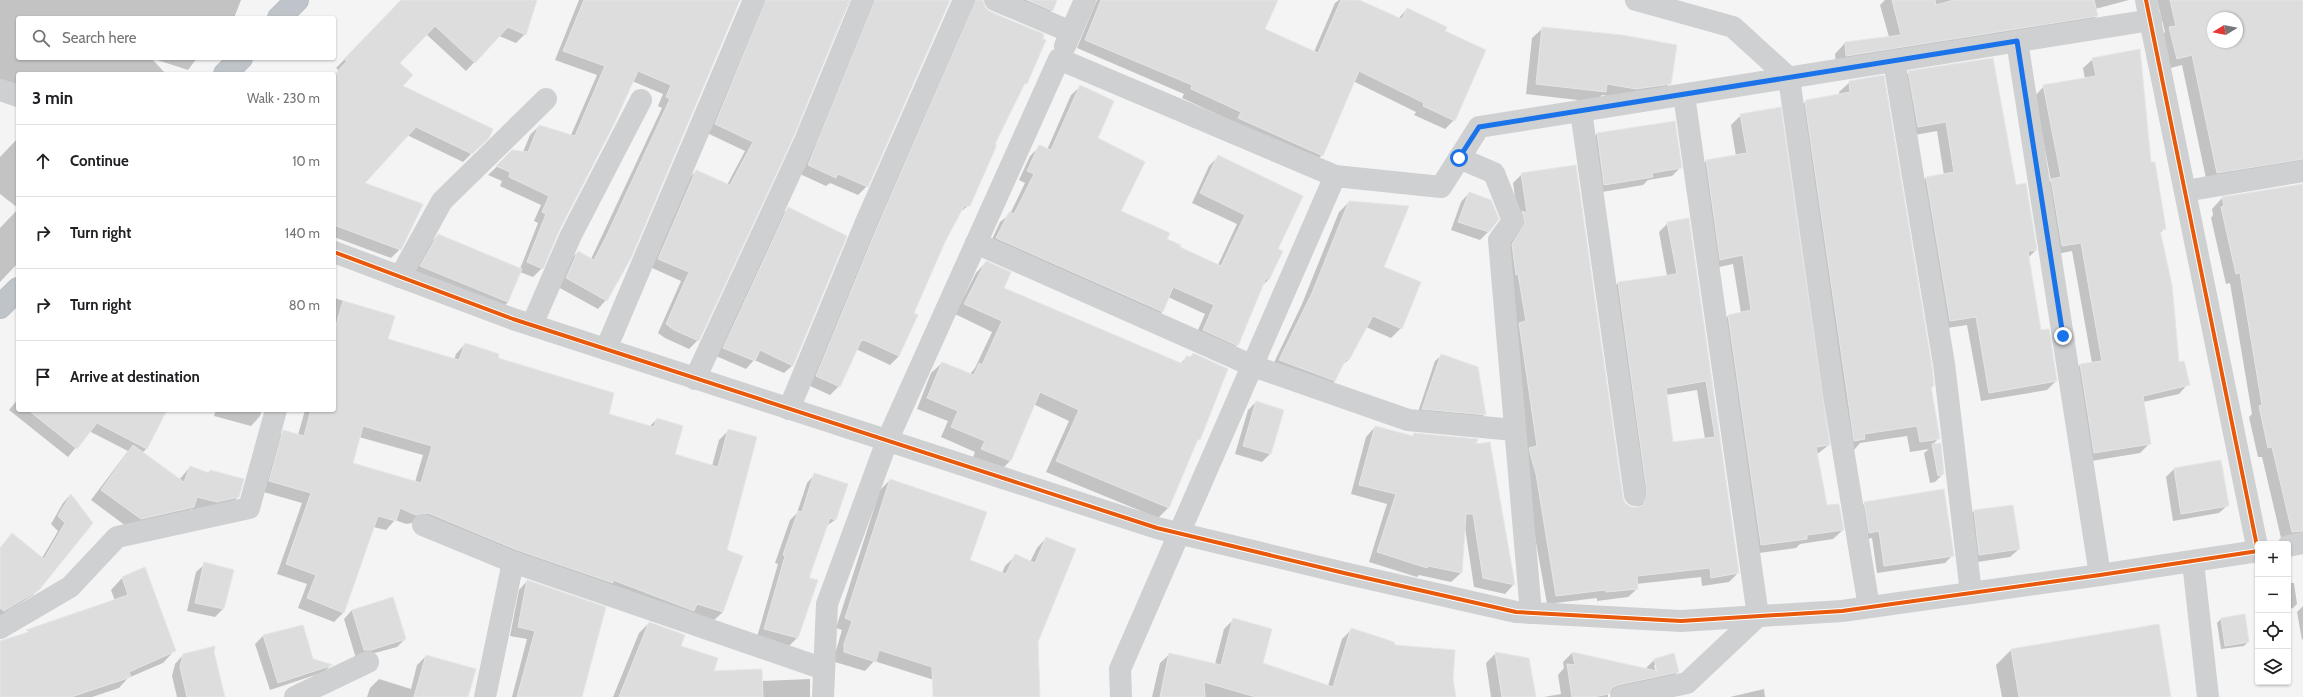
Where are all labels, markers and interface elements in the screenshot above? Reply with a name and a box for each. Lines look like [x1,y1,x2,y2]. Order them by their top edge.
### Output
north arrow [2207,12,2243,48]
search box [16,16,336,60]
icon: search [30,27,52,49]
text: Search here [62,29,137,47]
text: 3 min [32,88,73,108]
text: Walk · 230 m [247,90,320,106]
route start [1450,149,1468,167]
icon: ahead [32,150,54,172]
text: Continue [70,152,129,170]
text: 10 m [292,153,320,169]
icon: right [32,222,54,244]
text: Turn right [70,224,131,242]
text: 140 m [285,225,320,241]
icon: right [32,294,54,316]
text: Turn right [70,296,131,314]
text: 80 m [289,297,320,313]
route end [2054,327,2072,345]
icon: arrive [32,366,54,388]
text: Arrive at destination [70,368,200,386]
map controls [2255,541,2291,685]
button: + [2255,541,2291,577]
button: − [2255,577,2291,613]
button: locate [2255,613,2291,649]
button: layers [2255,649,2291,685]

